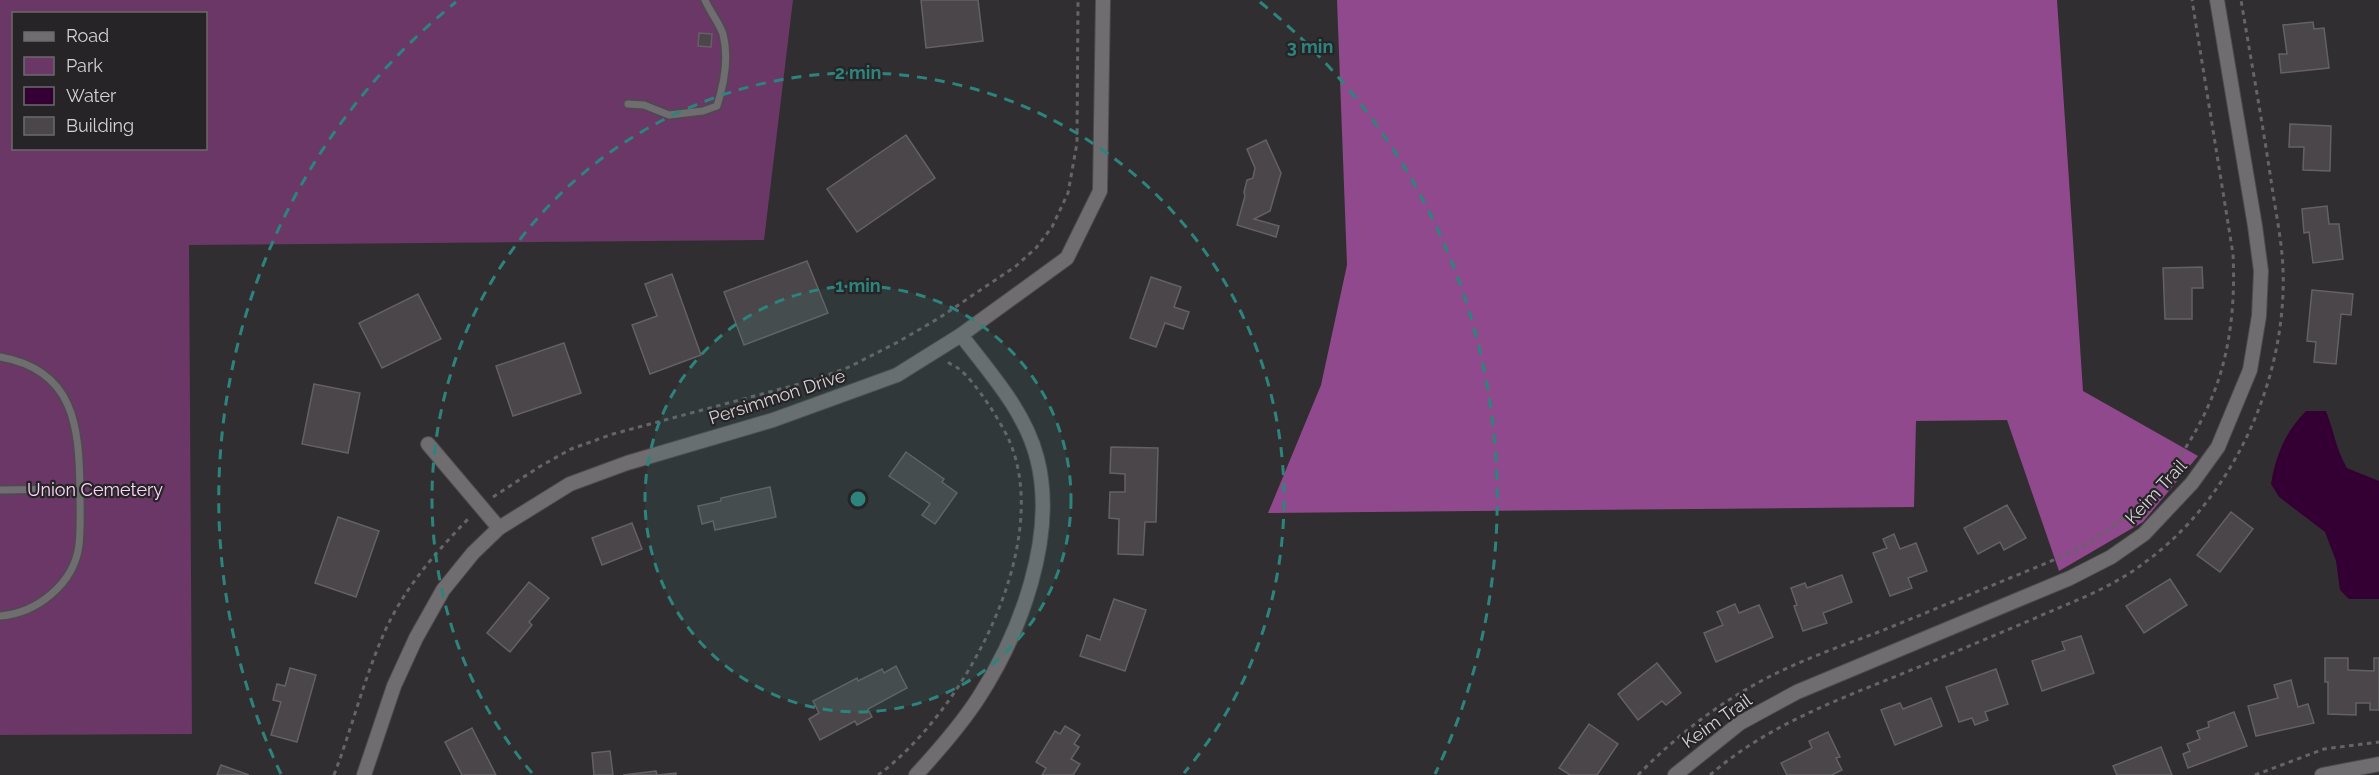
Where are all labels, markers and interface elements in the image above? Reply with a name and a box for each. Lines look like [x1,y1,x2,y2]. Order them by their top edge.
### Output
legend [12,12,207,150]
text: Road [66,25,109,46]
text: 3 min [1287,36,1333,57]
text: Park [66,55,103,76]
text: 2 min [835,62,881,83]
text: Water [66,85,117,106]
text: Building [66,115,134,136]
text: 1 min [835,275,881,296]
street label: Persimmon Drive [706,364,848,429]
street label: Keim Trail [2121,455,2191,528]
park label: Union Cemetery [27,479,163,500]
centre of rings [848,489,868,509]
street label: Keim Trail [1678,689,1756,752]

